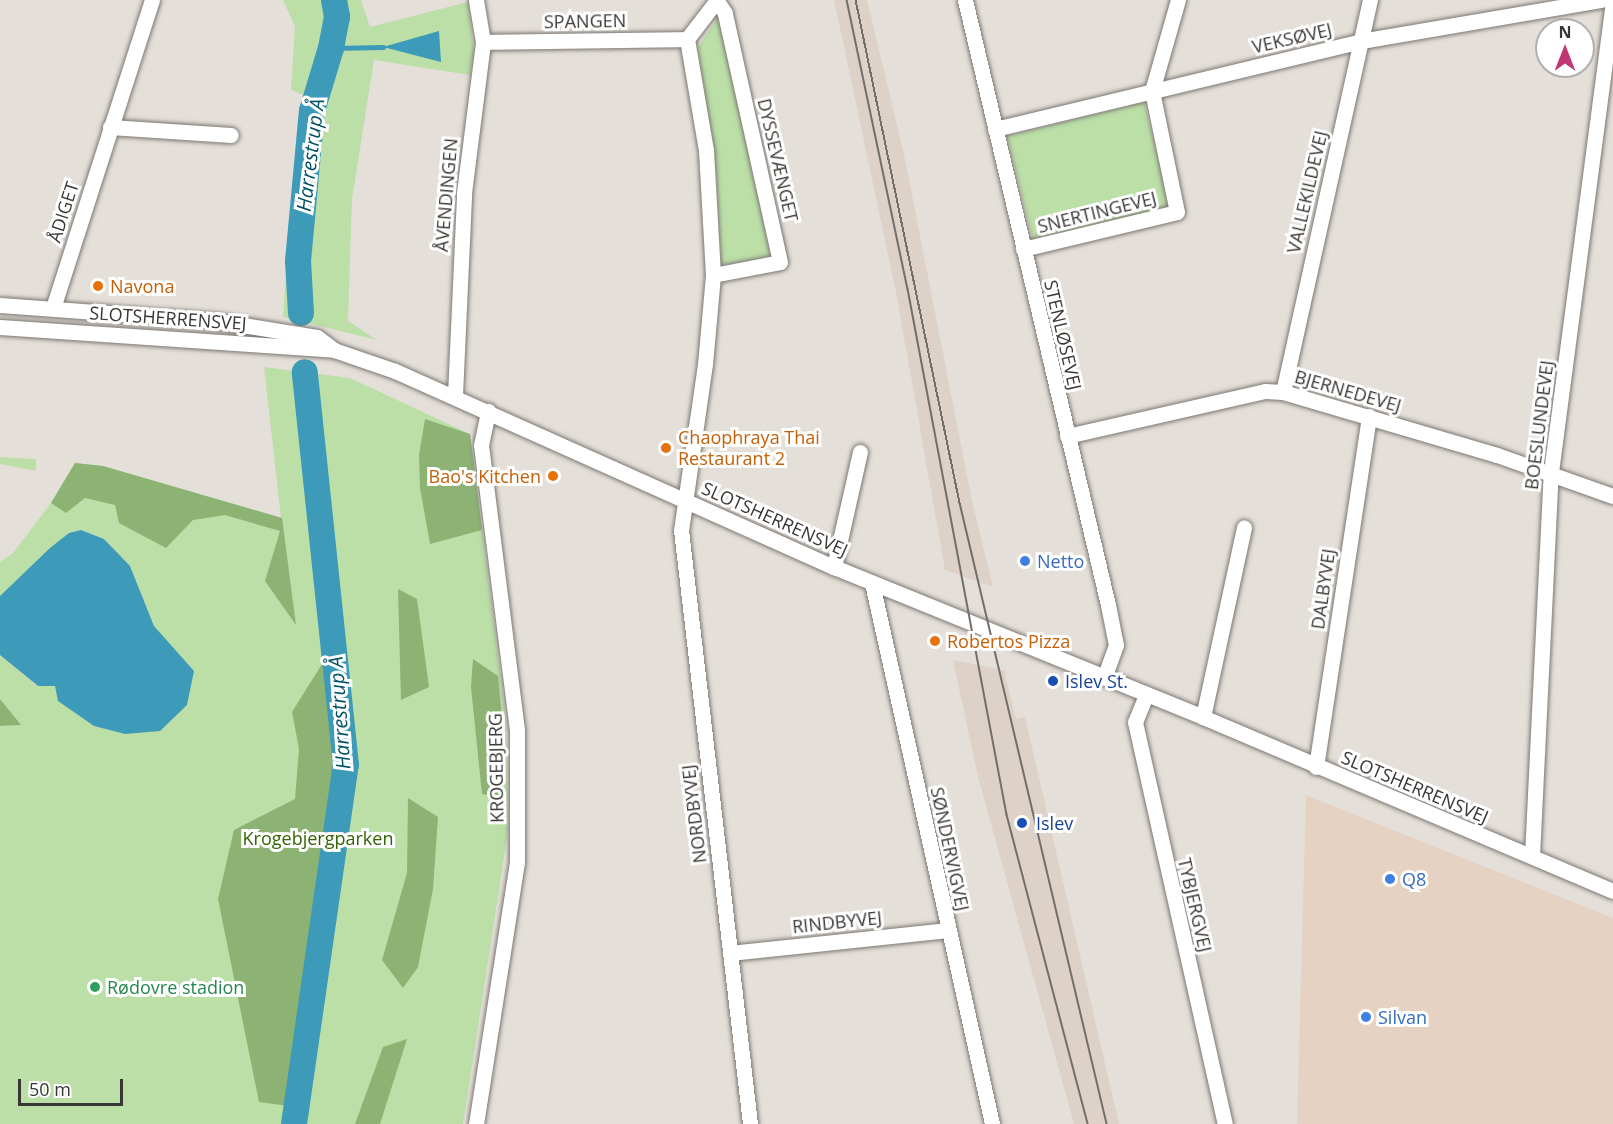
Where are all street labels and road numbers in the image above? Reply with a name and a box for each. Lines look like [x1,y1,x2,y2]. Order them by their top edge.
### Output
street label: SPANGEN [544,9,626,33]
street label: VEKSØVEJ [1250,18,1334,58]
street label: DYSSEVÆNGET [753,96,803,224]
street label: VALLEKILDEVEJ [1282,129,1332,255]
street label: ÅVENDINGEN [430,137,462,253]
street label: ÅDIGET [43,179,83,245]
street label: SNERTINGEVEJ [1035,187,1159,237]
street label: STENLØSEVEJ [1040,278,1086,392]
street label: SLOTSHERRENSVEJ [89,302,247,334]
street label: BOESLUNDEVEJ [1520,359,1558,491]
street label: BJERNEDEVEJ [1292,365,1404,417]
street label: SLOTSHERRENSVEJ [699,477,851,561]
street label: DALBYVEJ [1307,547,1339,631]
street label: KROGEBJERG [484,713,508,823]
street label: SLOTSHERRENSVEJ [1338,746,1492,828]
street label: NORDBYVEJ [677,764,711,864]
street label: SØNDERVIGVEJ [926,785,974,913]
street label: TYBJERGVEJ [1174,856,1216,954]
street label: RINDBYVEJ [791,907,883,937]

